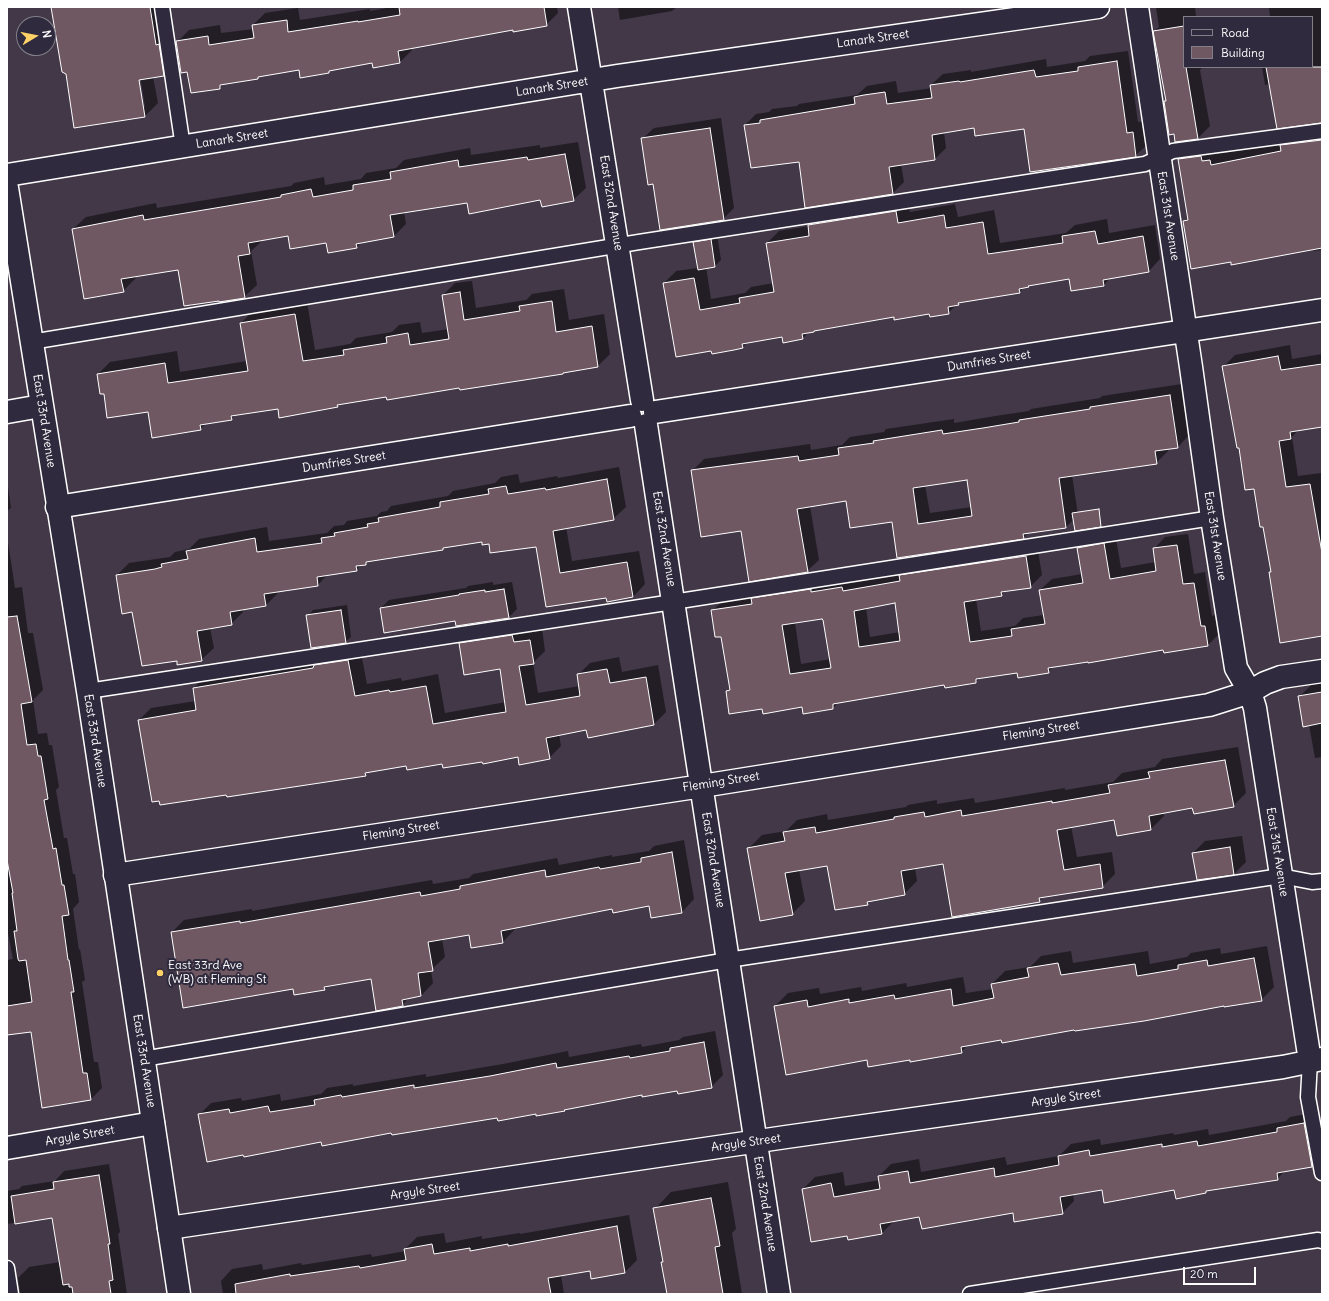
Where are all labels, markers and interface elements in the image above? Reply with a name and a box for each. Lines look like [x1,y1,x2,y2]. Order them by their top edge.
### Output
north arrow [16,16,56,56]
legend [1183,16,1313,68]
text: Road [1221,25,1249,40]
street label: Lanark Street [836,27,910,51]
text: N [39,29,54,39]
text: Building [1221,45,1265,60]
street label: Lanark Street [515,74,589,100]
street label: Lanark Street [195,126,269,152]
street label: East 32nd Avenue [596,154,626,252]
street label: East 31st Avenue [1154,170,1182,262]
street label: Dumfries Street [946,347,1032,375]
street label: East 33rd Avenue [29,373,59,469]
street label: Dumfries Street [301,448,387,476]
street label: East 32nd Avenue [649,490,679,588]
street label: East 31st Avenue [1201,490,1229,582]
street label: East 33rd Avenue [80,693,110,789]
street label: Fleming Street [1002,718,1080,744]
street label: Fleming Street [682,769,760,795]
street label: East 31st Avenue [1263,806,1291,898]
street label: East 32nd Avenue [698,811,728,909]
street label: Fleming Street [362,818,440,844]
place label: East 33rd Ave (WB) at Fleming St [168,959,267,987]
marker: East 33rd Ave (WB) at Fleming St [155,968,165,978]
street label: East 33rd Avenue [129,1013,159,1109]
street label: Argyle Street [1030,1086,1102,1110]
street label: Argyle Street [44,1123,116,1149]
street label: Argyle Street [710,1131,782,1155]
street label: East 32nd Avenue [750,1155,780,1253]
street label: Argyle Street [389,1179,461,1203]
scale bar [1185,1259,1258,1285]
text: 20 m [1190,1266,1218,1281]

